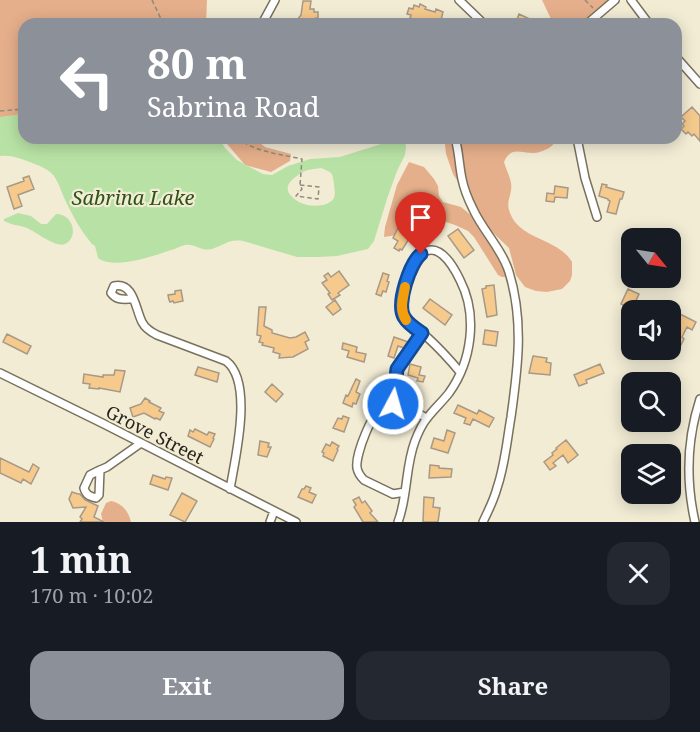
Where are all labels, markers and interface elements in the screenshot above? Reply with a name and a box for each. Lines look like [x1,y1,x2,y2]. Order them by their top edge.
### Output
text: 80 m [147,34,247,91]
icon: left [48,42,126,120]
text: Sabrina Road [147,88,320,125]
water label: Sabrina Lake [72,184,195,211]
pin [395,192,446,254]
icon: arrive [404,201,437,234]
north arrow [621,228,681,288]
map controls [621,228,681,504]
button: sound [621,300,681,360]
position arrow [361,372,425,436]
button: search [621,372,681,432]
street label: Grove Street [102,399,208,469]
button: layers [621,444,681,504]
text: 1 min [30,535,132,584]
button: close [607,542,670,605]
text: 170 m · 10:02 [30,582,153,609]
button: Exit [30,651,344,720]
button: Share [356,651,670,720]

